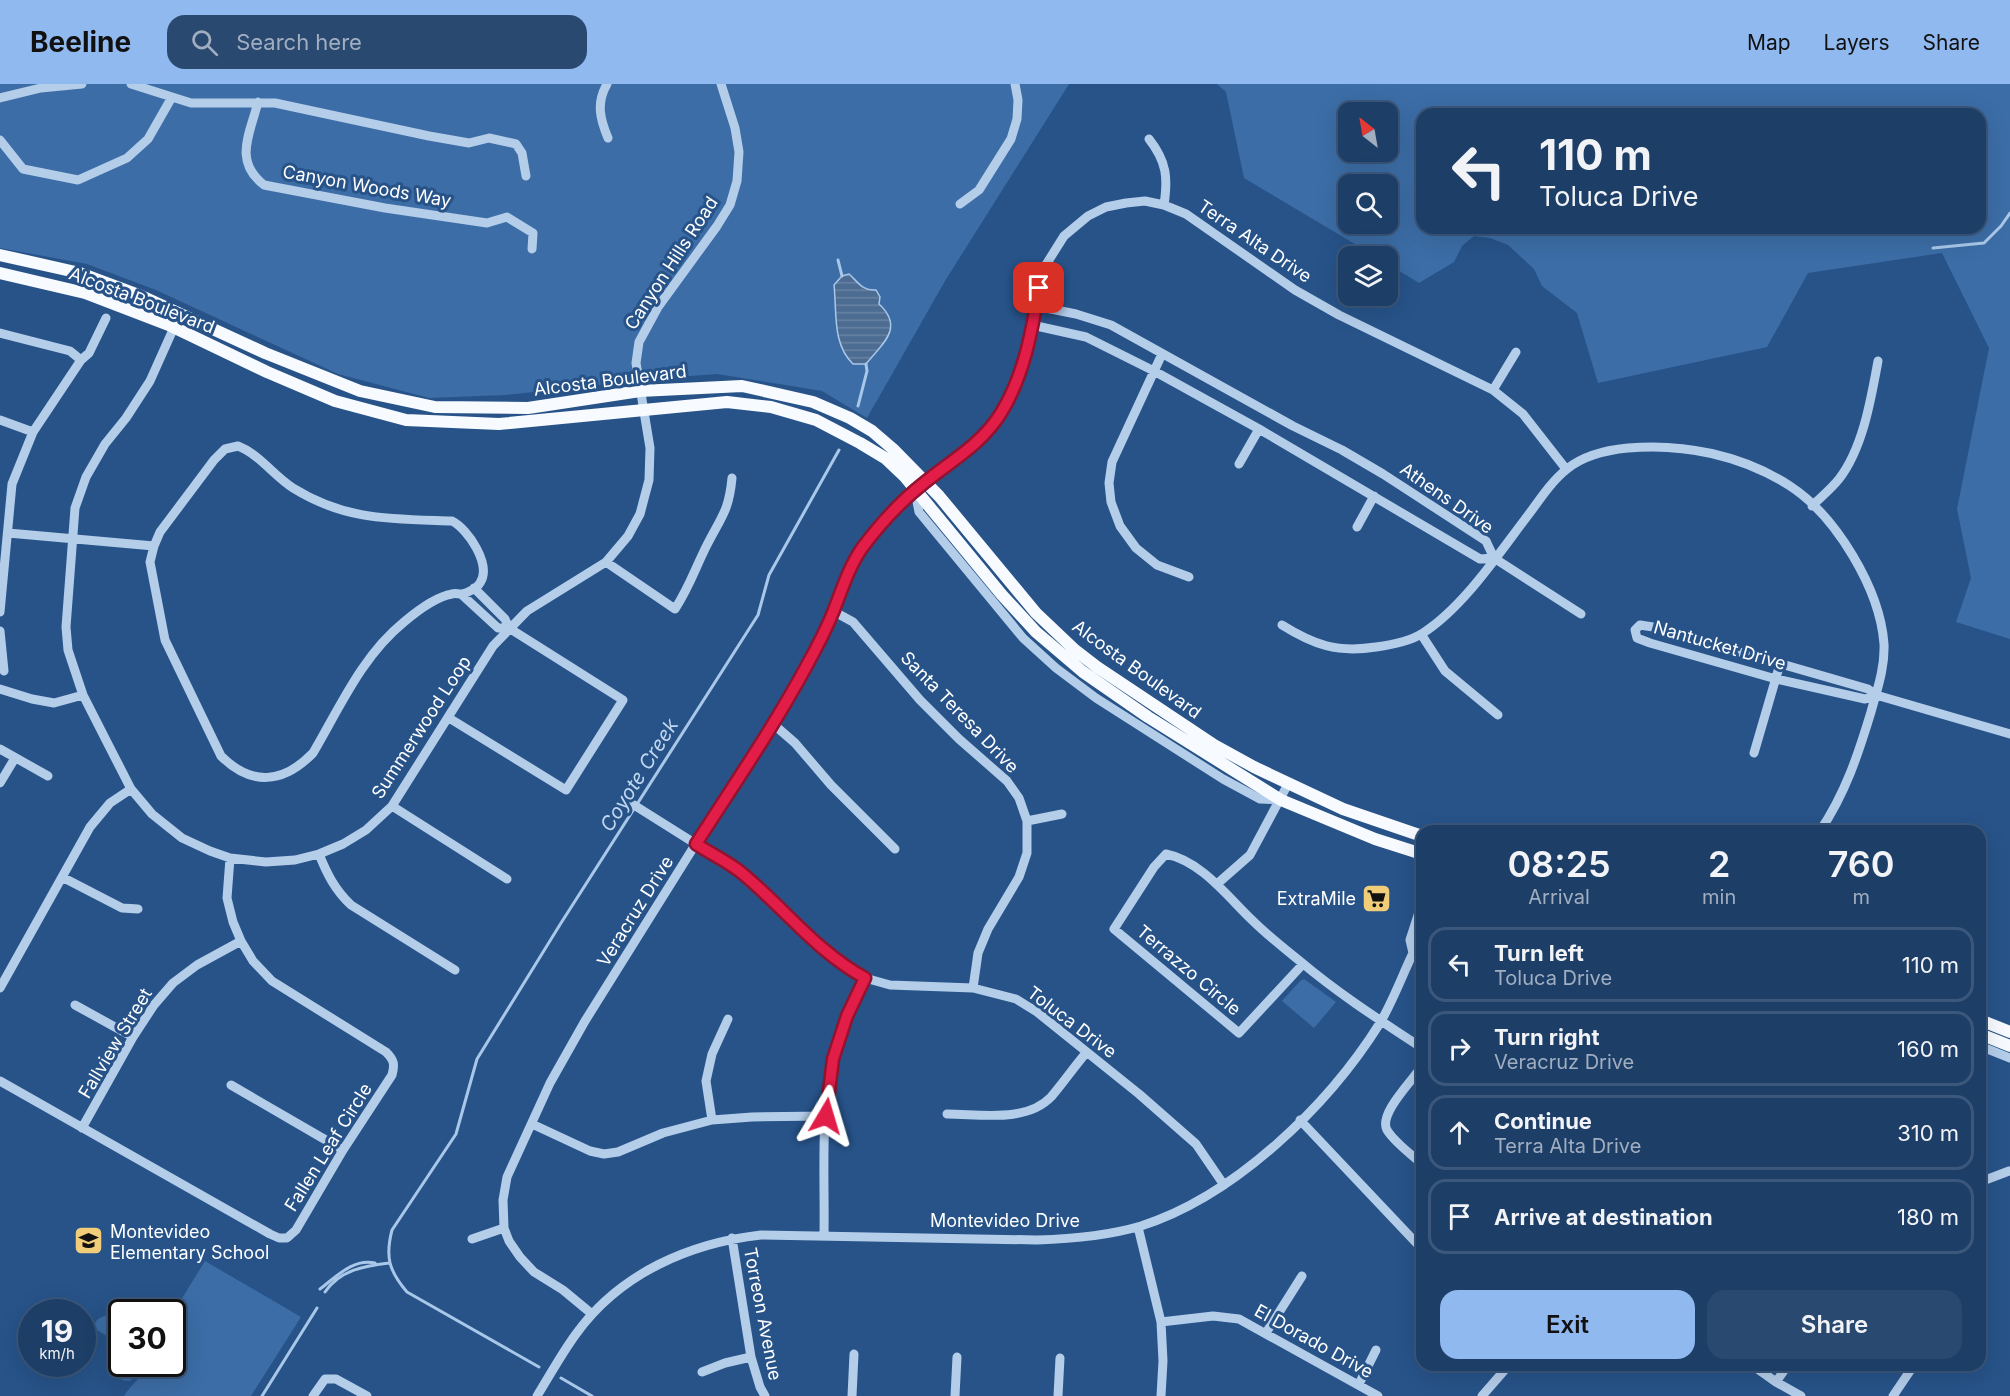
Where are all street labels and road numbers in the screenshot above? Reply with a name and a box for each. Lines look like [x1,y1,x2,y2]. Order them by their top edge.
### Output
street label: Canyon Woods Way [281,161,453,211]
street label: Canyon Hills Road [620,193,722,333]
street label: Terra Alta Drive [1194,195,1316,287]
street label: Alcosta Boulevard [66,263,218,337]
street label: Alcosta Boulevard [532,360,688,400]
street label: Athens Drive [1396,458,1498,538]
street label: Alcosta Boulevard [1069,615,1205,723]
street label: Nantucket Drive [1651,616,1789,674]
street label: Santa Teresa Drive [897,647,1023,777]
street label: Summerwood Loop [367,652,475,802]
street label: Veracruz Drive [593,852,677,970]
street label: Terrazzo Circle [1133,920,1245,1020]
street label: Toluca Drive [1023,982,1121,1062]
street label: Fallview Street [74,984,156,1102]
street label: Fallen Leaf Circle [280,1079,376,1215]
street label: Montevideo Drive [930,1210,1080,1231]
street label: Torreon Avenue [740,1246,786,1382]
street label: El Dorado Drive [1251,1300,1377,1382]

